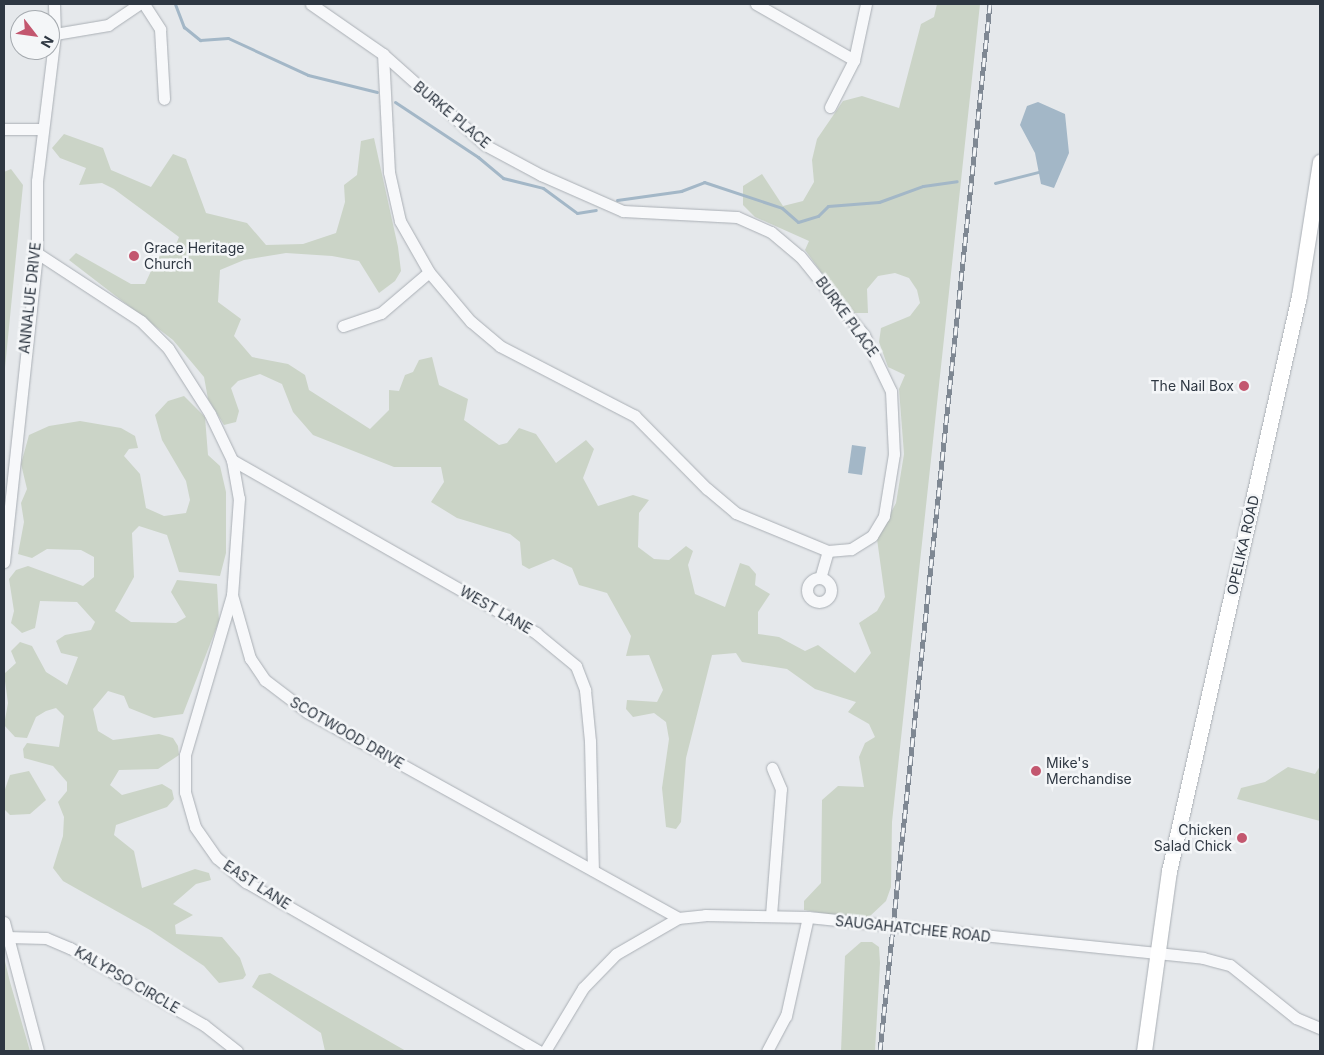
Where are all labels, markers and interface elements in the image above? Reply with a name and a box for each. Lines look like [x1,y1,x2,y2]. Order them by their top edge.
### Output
north arrow [10,10,60,60]
text: N [38,33,58,51]
street label: BURKE PLACE [410,78,494,152]
place label: Grace Heritage Church [144,240,244,272]
street label: ANNALUE DRIVE [16,241,44,355]
marker: Grace Heritage Church [128,250,140,262]
street label: BURKE PLACE [812,274,882,360]
place label: The Nail Box [1151,378,1234,394]
marker: The Nail Box [1238,380,1250,392]
street label: OPELIKA ROAD [1223,494,1263,596]
street label: WEST LANE [457,583,535,637]
street label: SCOTWOOD DRIVE [287,694,407,772]
place label: Mike's Merchandise [1046,755,1132,788]
marker: Mike's Merchandise [1030,765,1042,777]
place label: Chicken Salad Chick [1154,822,1232,854]
marker: Chicken Salad Chick [1236,832,1248,844]
street label: EAST LANE [220,857,294,913]
street label: SAUGAHATCHEE ROAD [834,912,992,946]
street label: KALYPSO CIRCLE [72,943,182,1017]

